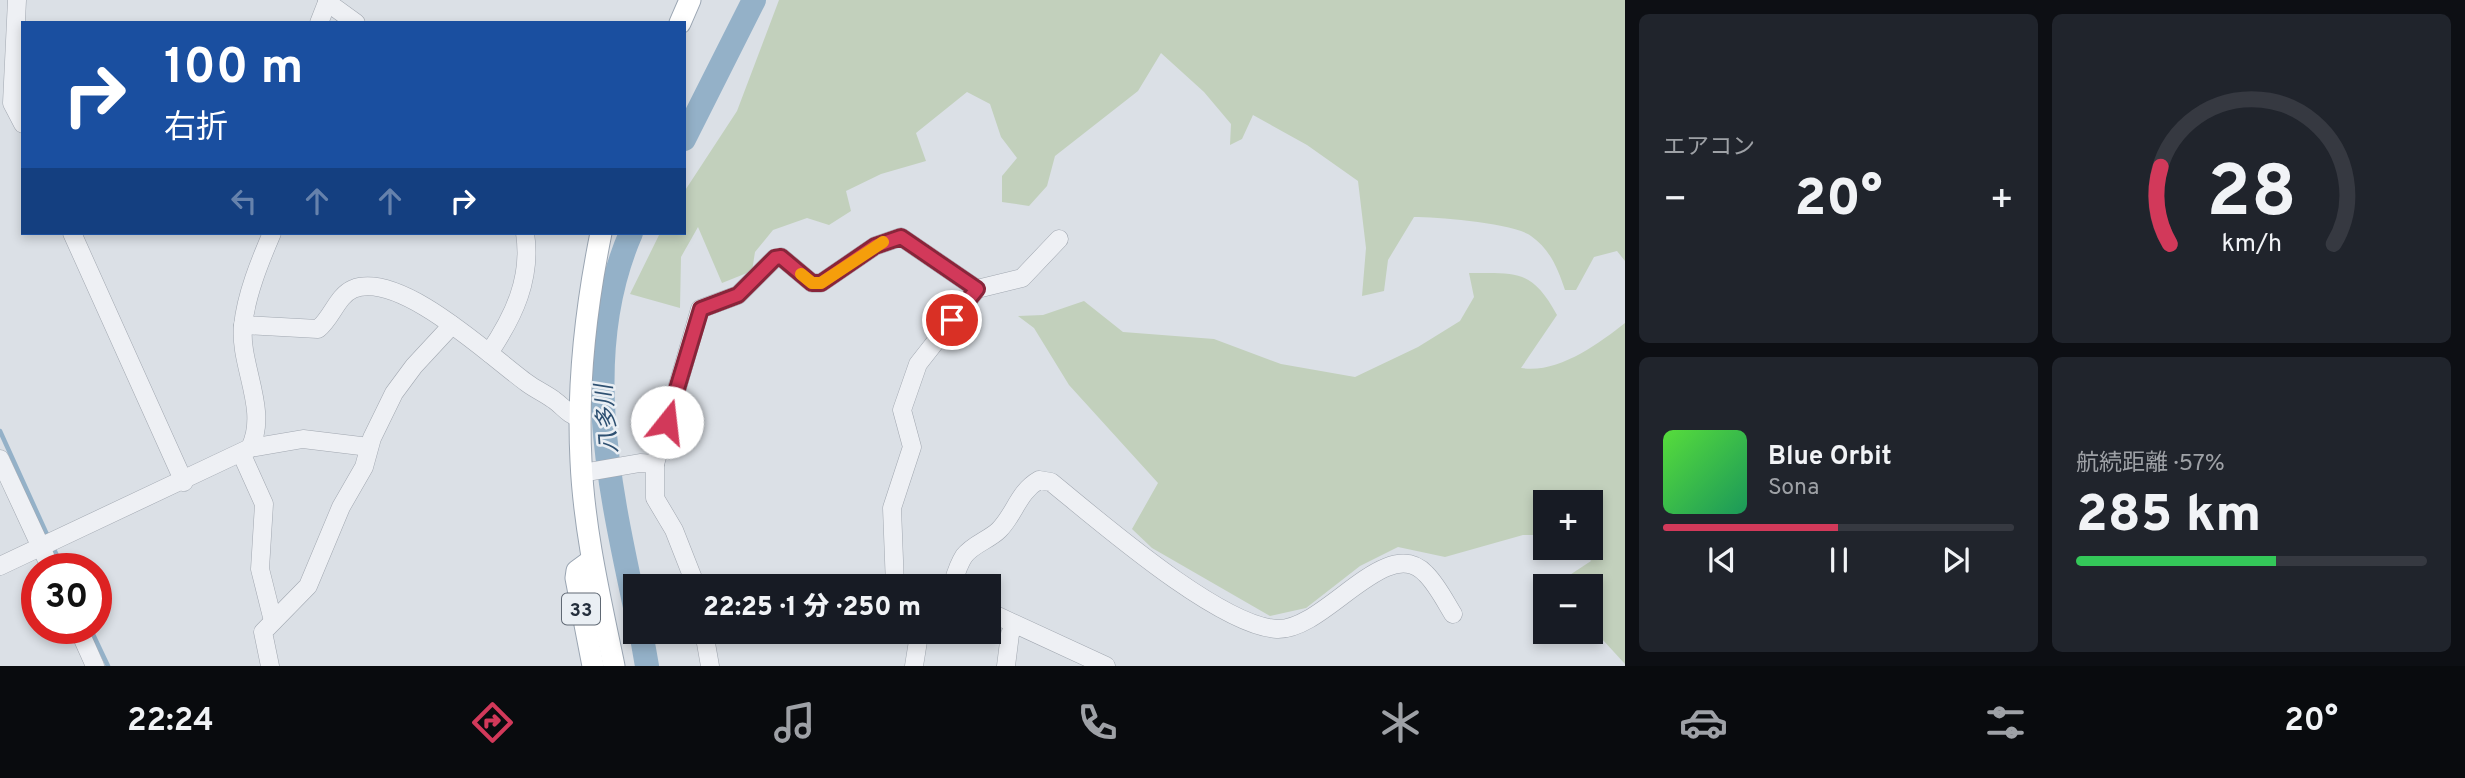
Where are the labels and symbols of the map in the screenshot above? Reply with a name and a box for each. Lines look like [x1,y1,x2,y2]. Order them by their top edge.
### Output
pin [922,290,982,350]
water label: 八多川 [591,380,626,454]
position arrow [630,385,704,459]
speed limit sign: 30 [21,553,112,644]
road number: 33 [562,594,600,624]

